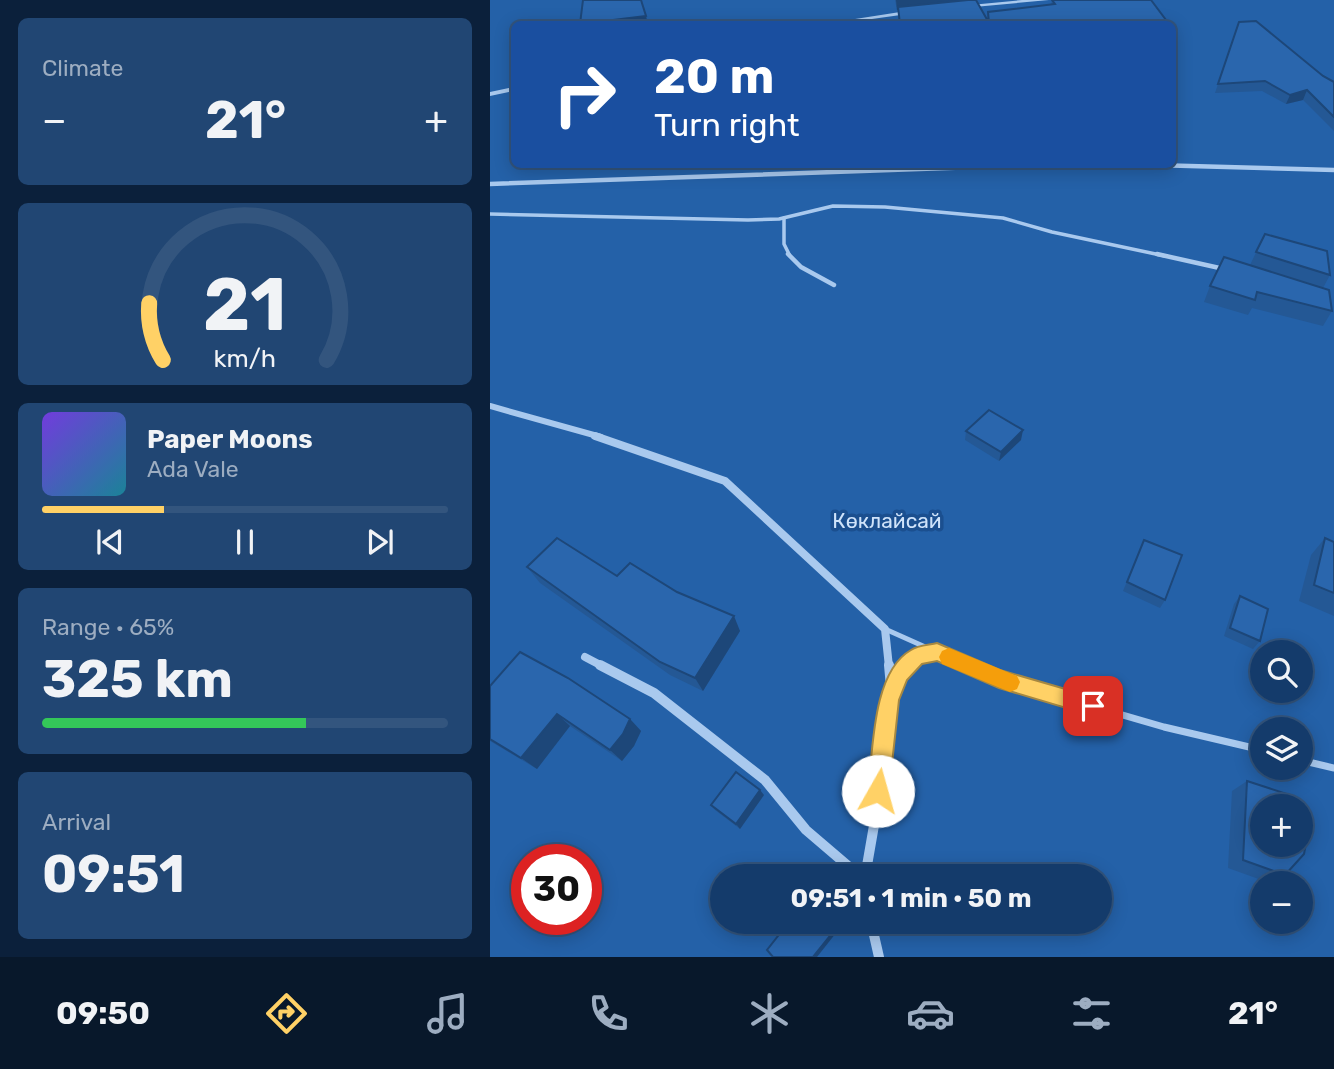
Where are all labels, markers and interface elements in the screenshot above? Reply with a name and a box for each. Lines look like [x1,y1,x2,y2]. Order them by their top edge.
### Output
text: 20 m [654,47,775,105]
icon: right [539,49,630,140]
text: Climate [42,54,123,82]
text: 21° [205,89,286,151]
text: − [42,97,67,143]
text: + [424,97,448,143]
text: Turn right [654,106,799,144]
text: 21 [203,262,287,348]
text: km/h [214,344,276,373]
text: Paper Moons [147,424,313,455]
text: Ada Vale [147,455,239,483]
park label: Көклайсай [832,508,942,533]
icon: previous [91,523,129,561]
icon: pause [226,523,264,561]
icon: next [361,523,399,561]
text: Range · 65% [42,613,174,641]
map controls [1250,640,1313,934]
button: search [1250,640,1313,703]
text: 325 km [42,648,233,710]
pin [1063,676,1123,736]
icon: arrive [1074,687,1112,725]
button: layers [1250,717,1313,780]
position arrow [841,754,915,828]
button: + [1250,794,1313,857]
text: Arrival [42,808,111,836]
text: 09:51 [42,843,185,905]
speed limit sign: 30 [511,844,602,935]
button: − [1250,871,1313,934]
text: 09:51 · 1 min · 50 m [790,883,1032,914]
icon: directions [262,989,311,1038]
icon: music [423,989,472,1038]
icon: phone [584,989,633,1038]
icon: climate [745,989,794,1038]
icon: car [906,989,955,1038]
icon: filters [1067,989,1116,1038]
text: 09:50 [56,994,150,1032]
text: 21° [1228,994,1278,1032]

